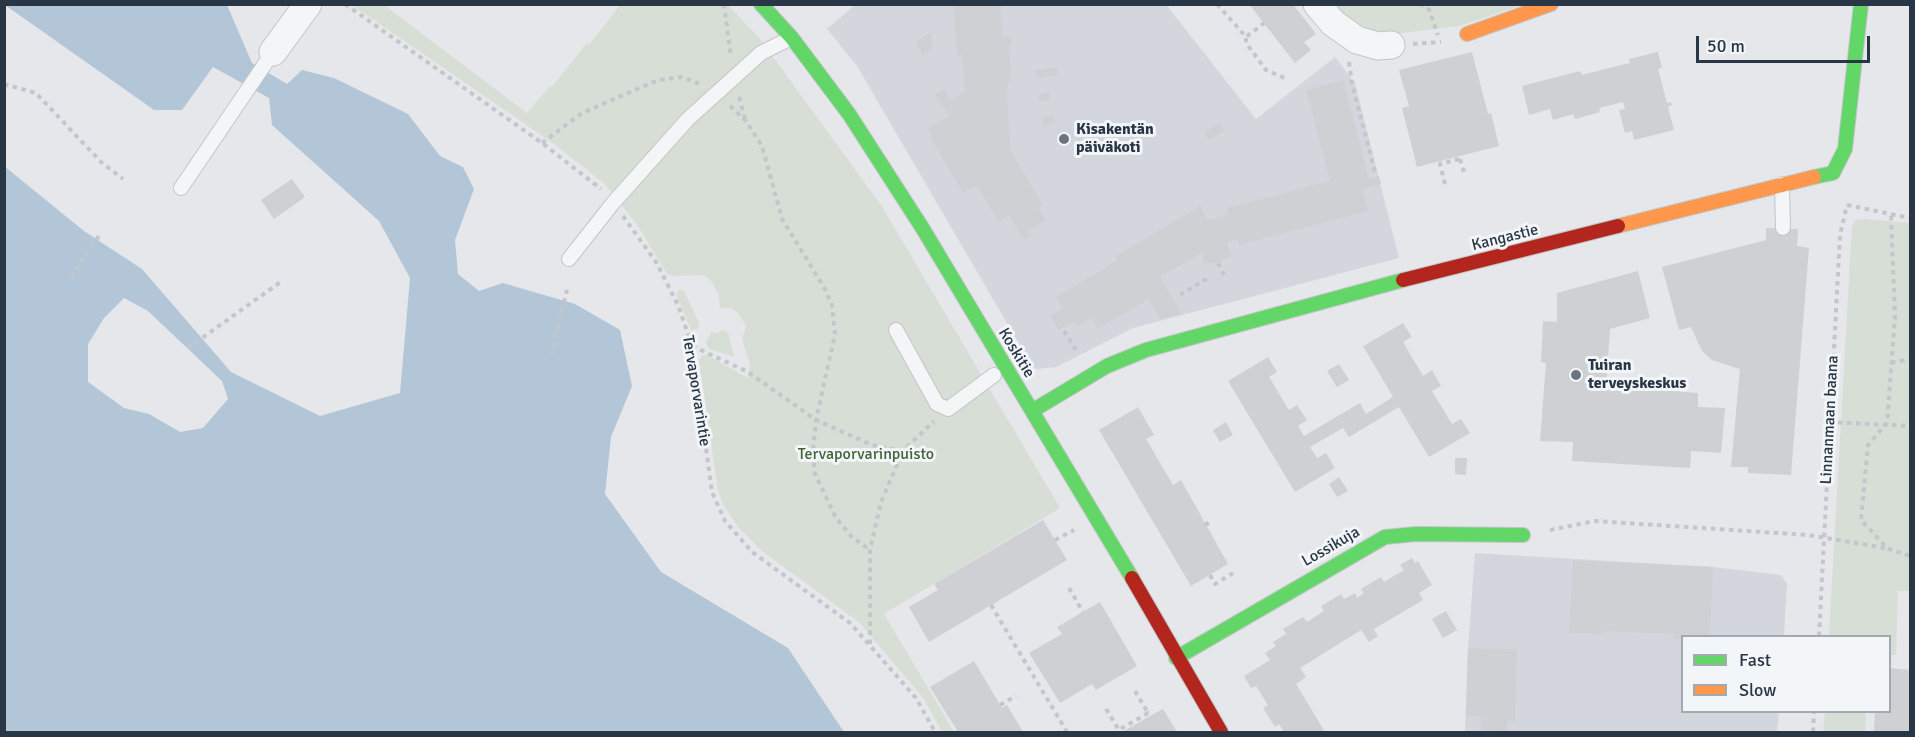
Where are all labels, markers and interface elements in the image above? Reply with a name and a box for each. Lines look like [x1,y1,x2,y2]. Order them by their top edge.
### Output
scale bar [1699,24,1873,62]
text: 50 m [1707,35,1745,57]
place label: Kisakentän päiväkoti [1076,120,1154,158]
marker: Kisakentän päiväkoti [1057,132,1071,146]
street label: Kangastie [1470,220,1540,256]
street label: Koskitie [994,325,1038,381]
street label: Tervaporvarintie [678,334,714,448]
street label: Linnanmaan baana [1817,355,1843,485]
place label: Tuiran terveyskeskus [1588,356,1686,394]
marker: Tuiran terveyskeskus [1569,368,1583,382]
park label: Tervaporvarinpuisto [798,445,934,465]
street label: Lossikuja [1299,523,1363,571]
legend [1681,635,1891,713]
text: Fast [1739,649,1771,671]
text: Slow [1739,679,1776,701]

